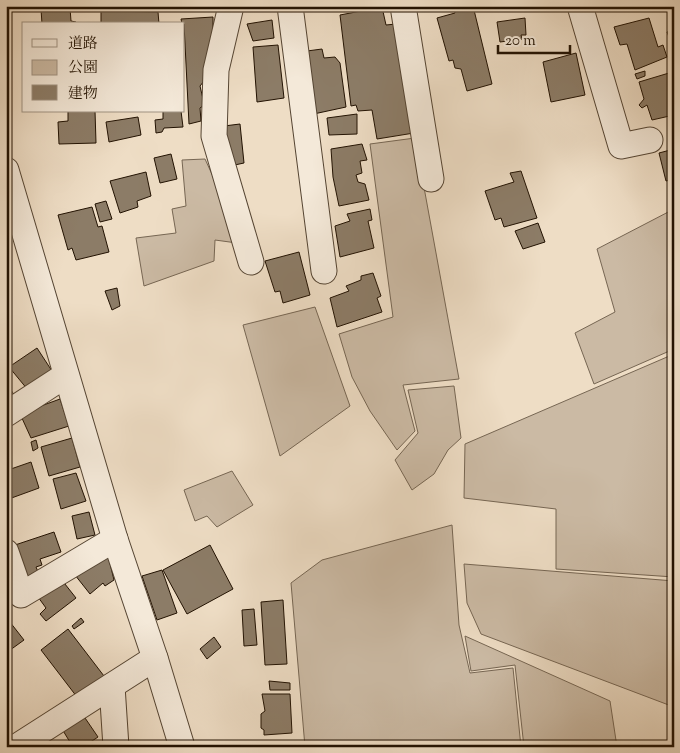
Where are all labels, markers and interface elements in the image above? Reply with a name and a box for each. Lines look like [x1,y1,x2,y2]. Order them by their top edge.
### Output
legend [22,22,185,112]
scale bar [498,22,570,54]
text: 20 m [505,31,536,52]
text: 道路 [68,34,98,55]
text: 公園 [68,58,98,79]
text: 建物 [68,84,98,105]

